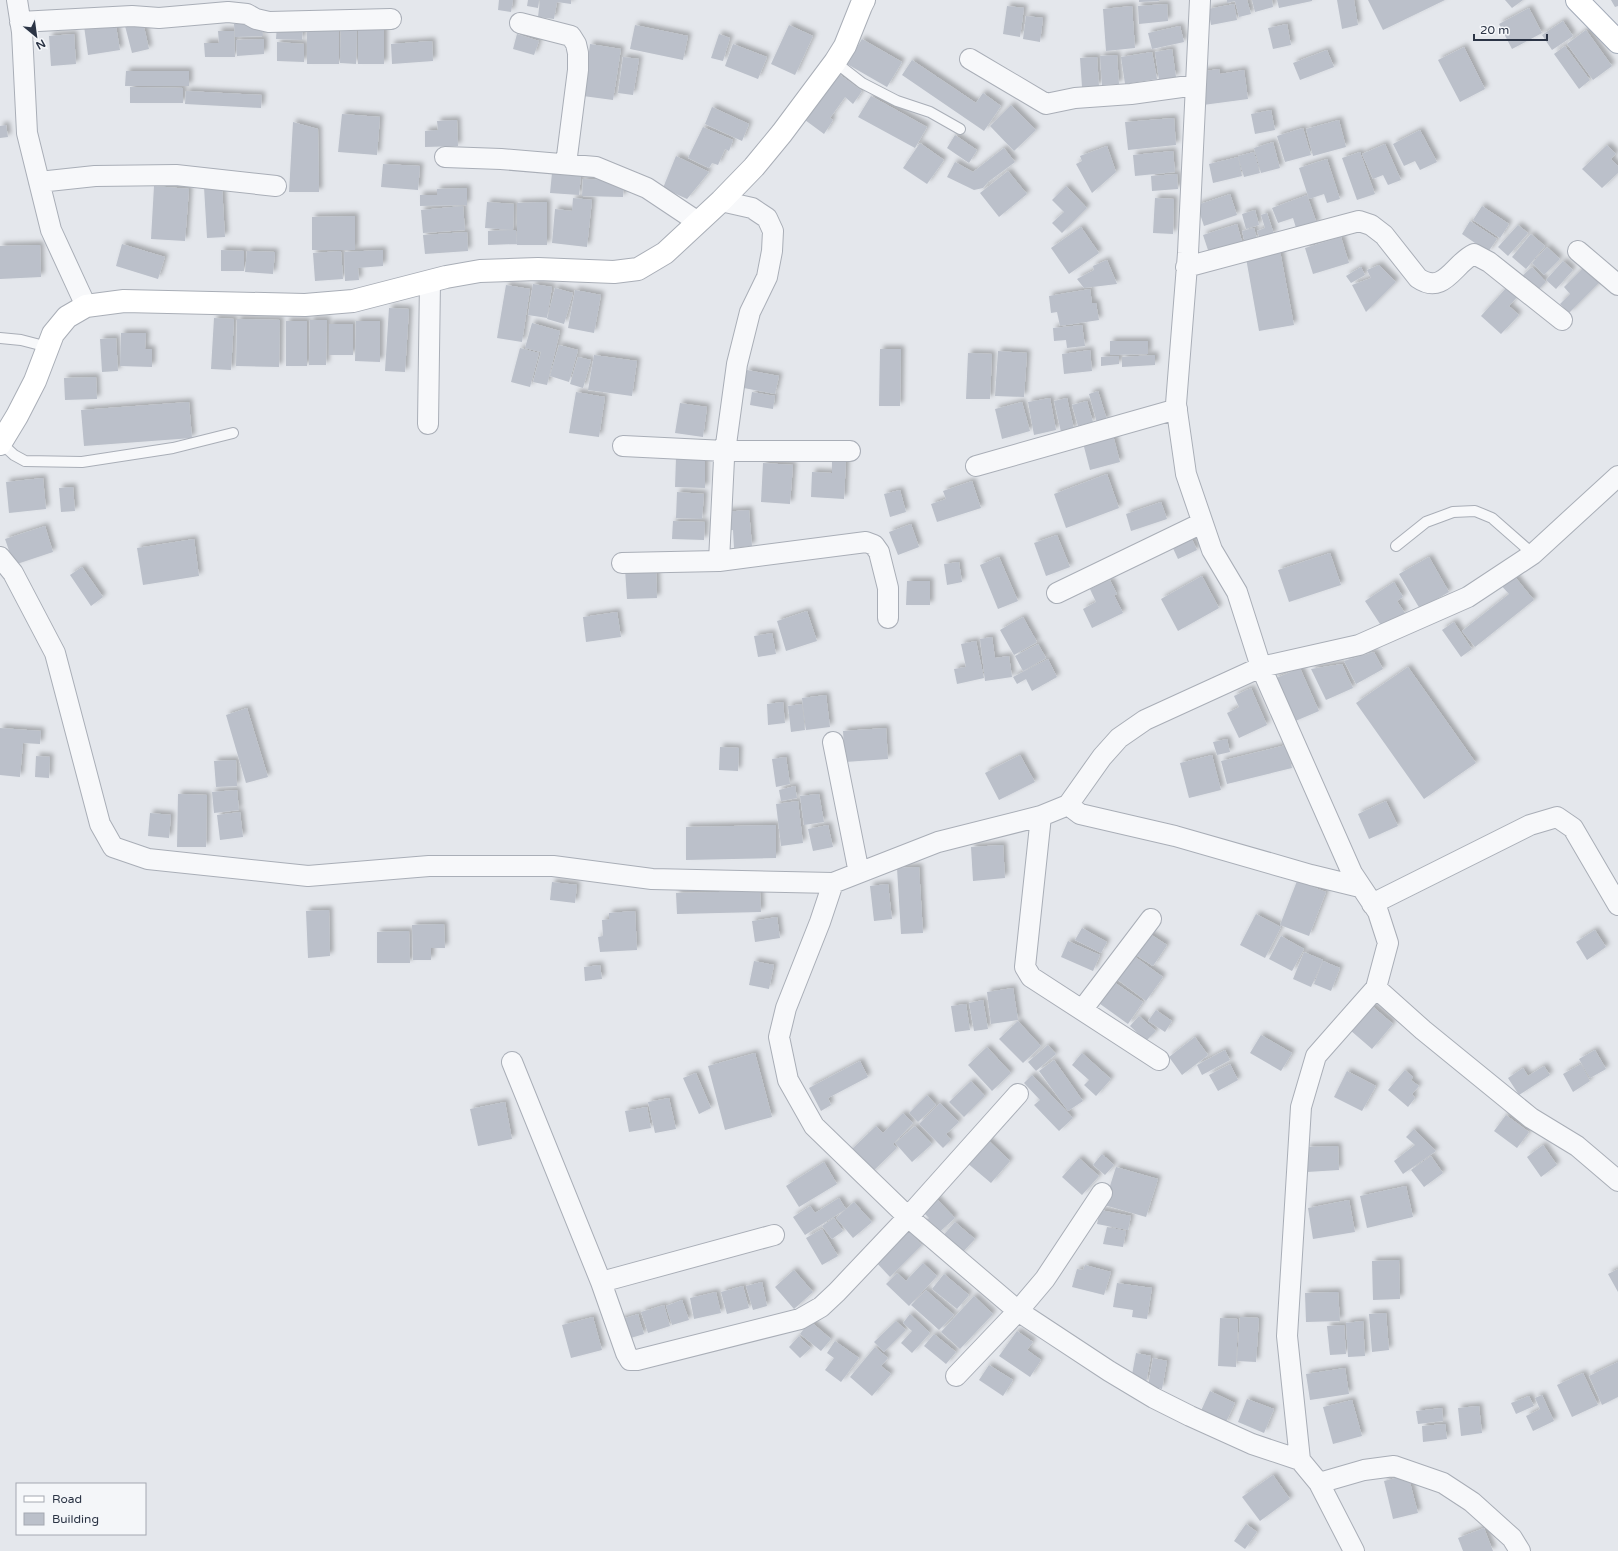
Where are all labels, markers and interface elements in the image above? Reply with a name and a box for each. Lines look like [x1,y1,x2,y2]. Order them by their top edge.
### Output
north arrow [16,16,56,56]
scale bar [1474,16,1547,42]
text: 20 m [1480,23,1509,37]
text: N [34,36,48,52]
legend [16,1483,146,1535]
text: Road [52,1492,82,1506]
text: Building [52,1512,99,1526]

